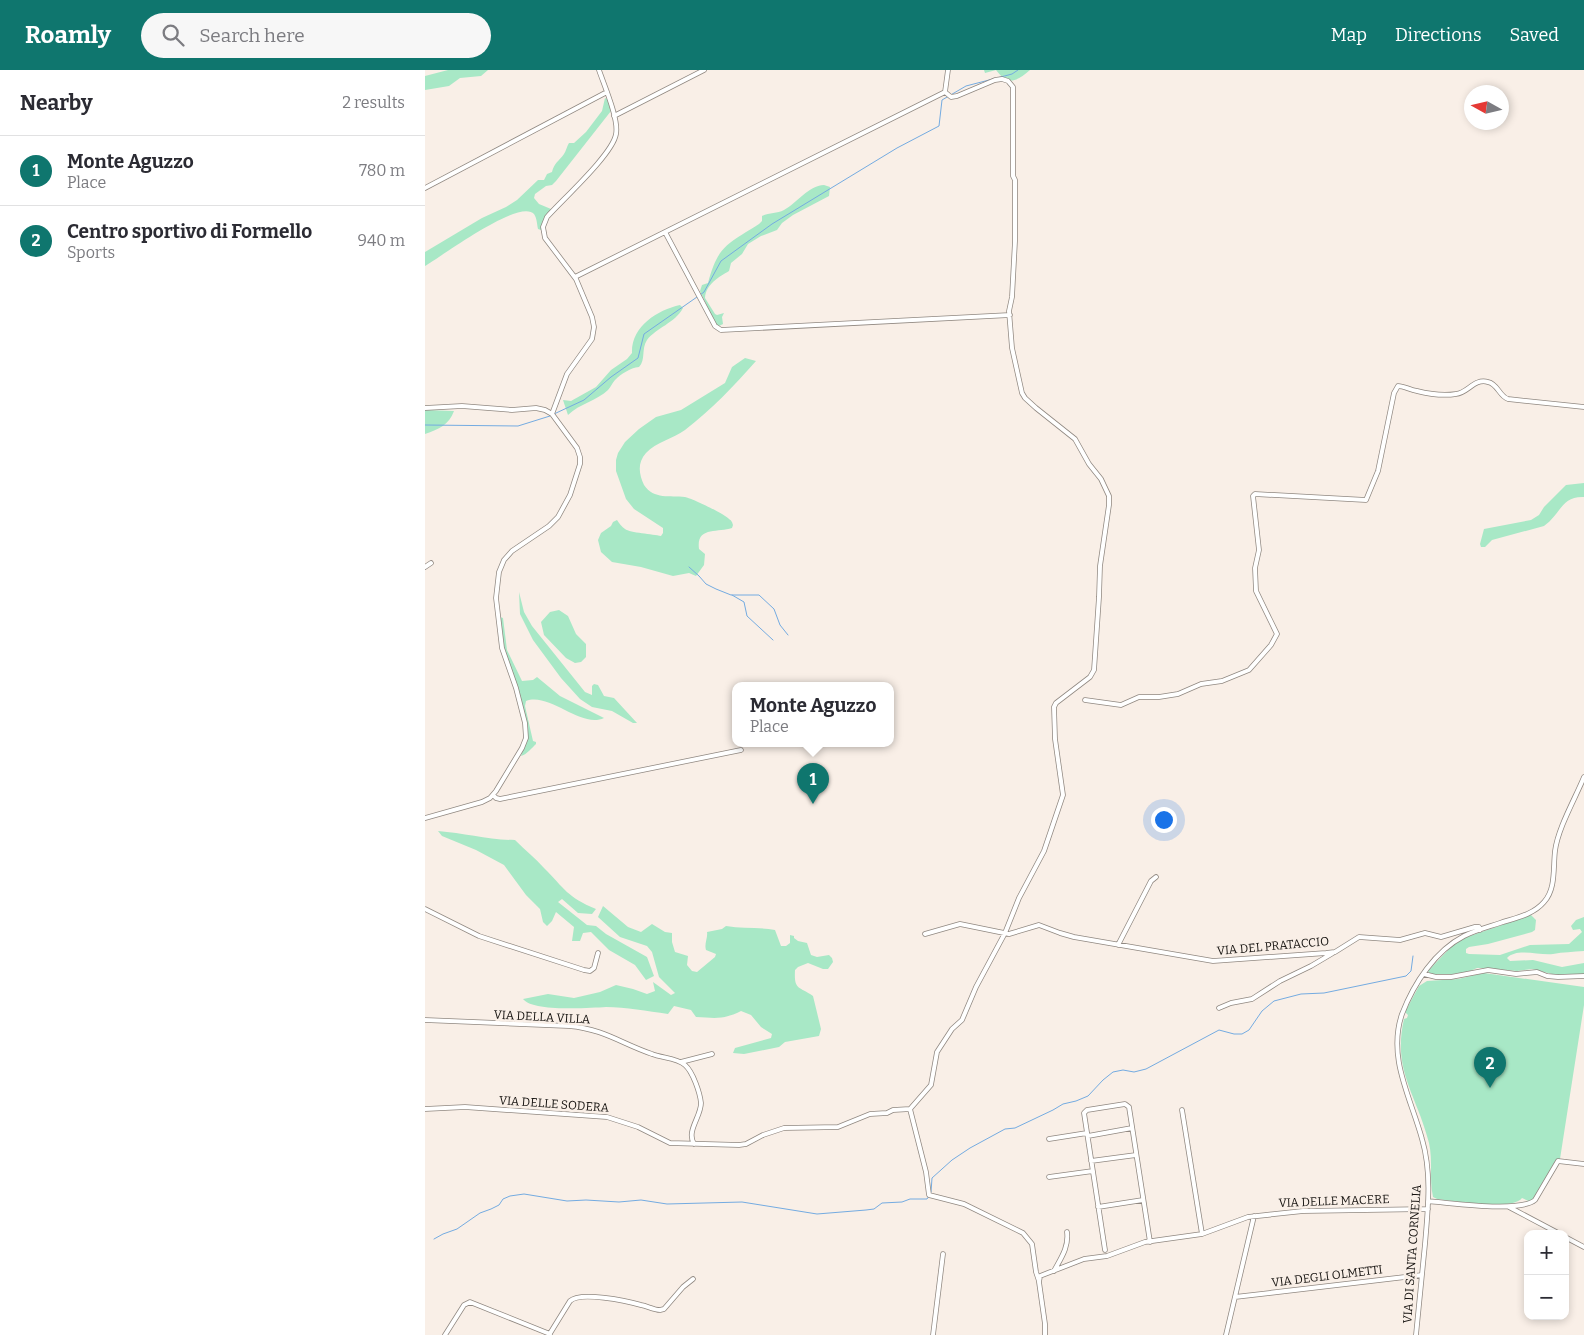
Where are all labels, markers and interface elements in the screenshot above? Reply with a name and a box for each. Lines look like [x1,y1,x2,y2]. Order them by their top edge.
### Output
search box [141,13,491,58]
text: Roamly [25,21,111,49]
icon: search [159,21,187,49]
text: Search here [199,24,305,47]
text: Map [1331,24,1367,46]
text: Directions [1395,24,1482,46]
text: Saved [1510,24,1559,46]
north arrow [1464,85,1509,130]
text: Nearby [20,90,93,116]
text: 2 results [342,93,405,112]
text: Monte Aguzzo [67,150,194,173]
text: 1 [33,161,39,180]
text: 780 m [359,161,405,180]
text: Place [67,173,106,192]
text: Centro sportivo di Formello [67,220,312,243]
text: 2 [31,231,41,250]
text: 940 m [358,231,405,250]
text: Sports [67,243,115,262]
popup [732,682,894,747]
text: Monte Aguzzo [750,694,876,717]
text: Place [750,717,789,736]
pin: 1 [797,763,829,804]
your location [1151,807,1177,833]
street label: VIA DEL PRATACCIO [1216,934,1330,958]
street label: VIA DELLA VILLA [493,1007,591,1027]
pin: 2 [1474,1047,1506,1088]
street label: VIA DELLE SODERA [498,1093,610,1115]
street label: VIA DI SANTA CORNELIA [1400,1184,1424,1324]
street label: VIA DELLE MACERE [1278,1192,1390,1210]
map controls [1524,1230,1569,1320]
button: + [1524,1230,1569,1275]
street label: VIA DEGLI OLMETTI [1271,1262,1383,1290]
button: − [1524,1275,1569,1320]

